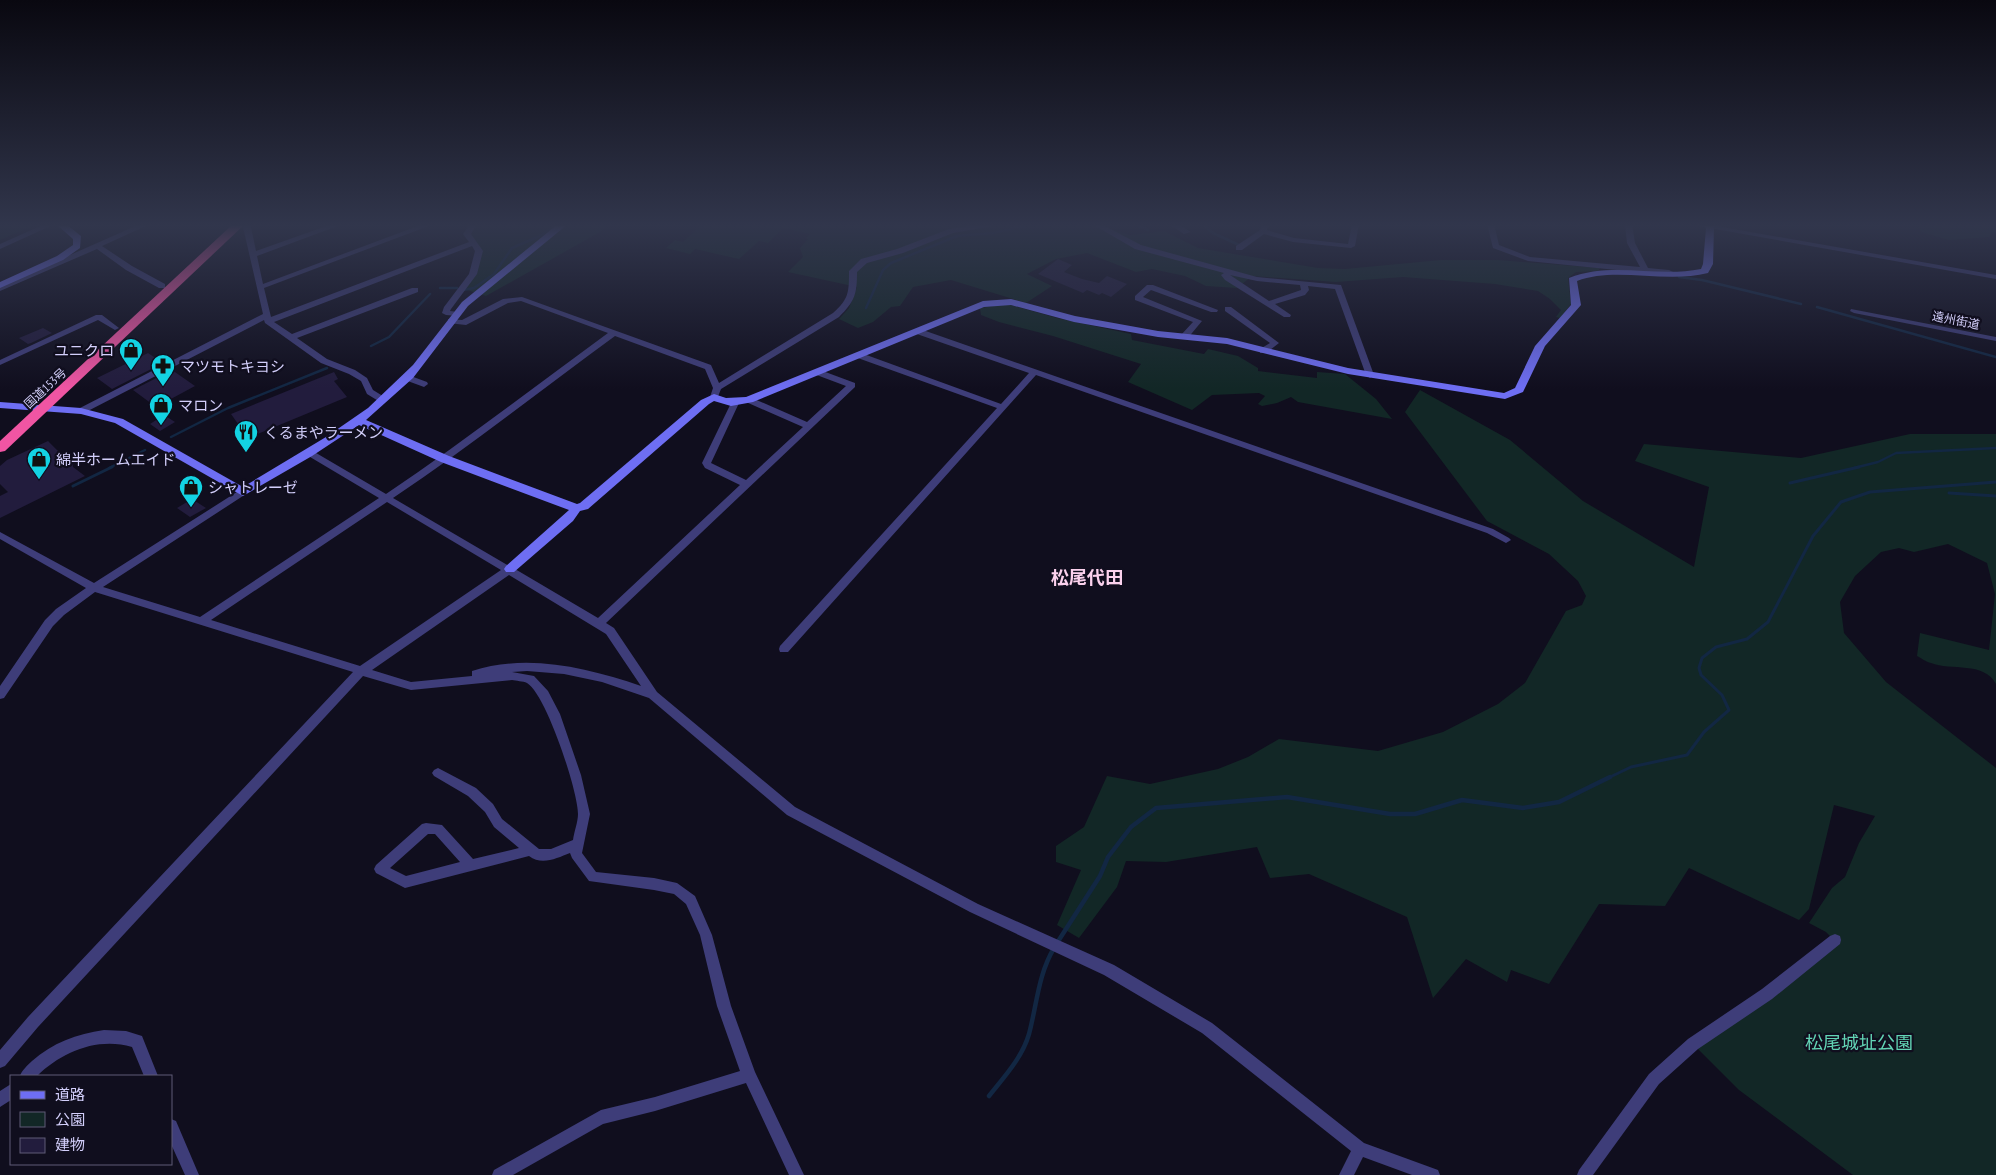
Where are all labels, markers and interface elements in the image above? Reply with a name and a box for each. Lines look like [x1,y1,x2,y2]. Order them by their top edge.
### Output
street label: 遠州街道 [1931,308,1981,332]
shop icon: ユニクロ [118,337,144,371]
place label: ユニクロ [54,341,114,360]
pharmacy icon: マツモトキヨシ [150,353,176,387]
place label: マツモトキヨシ [180,357,285,376]
street label: 国道153号 [21,365,69,411]
shop icon: マロン [148,392,174,426]
place label: マロン [178,396,223,415]
restaurant icon: くるまやラーメン [233,419,259,453]
place label: くるまやラーメン [264,423,383,442]
shop icon: 綿半ホームエイド [26,446,52,480]
place label: 綿半ホームエイド [56,450,176,469]
shop icon: シャトレーゼ [178,474,204,508]
place label: シャトレーゼ [208,478,298,497]
district label: 松尾代田 [1051,566,1123,589]
park label: 松尾城址公園 [1805,1031,1913,1054]
legend [10,1075,172,1165]
text: 道路 [55,1085,85,1104]
text: 公園 [55,1110,85,1129]
text: 建物 [55,1135,85,1154]

